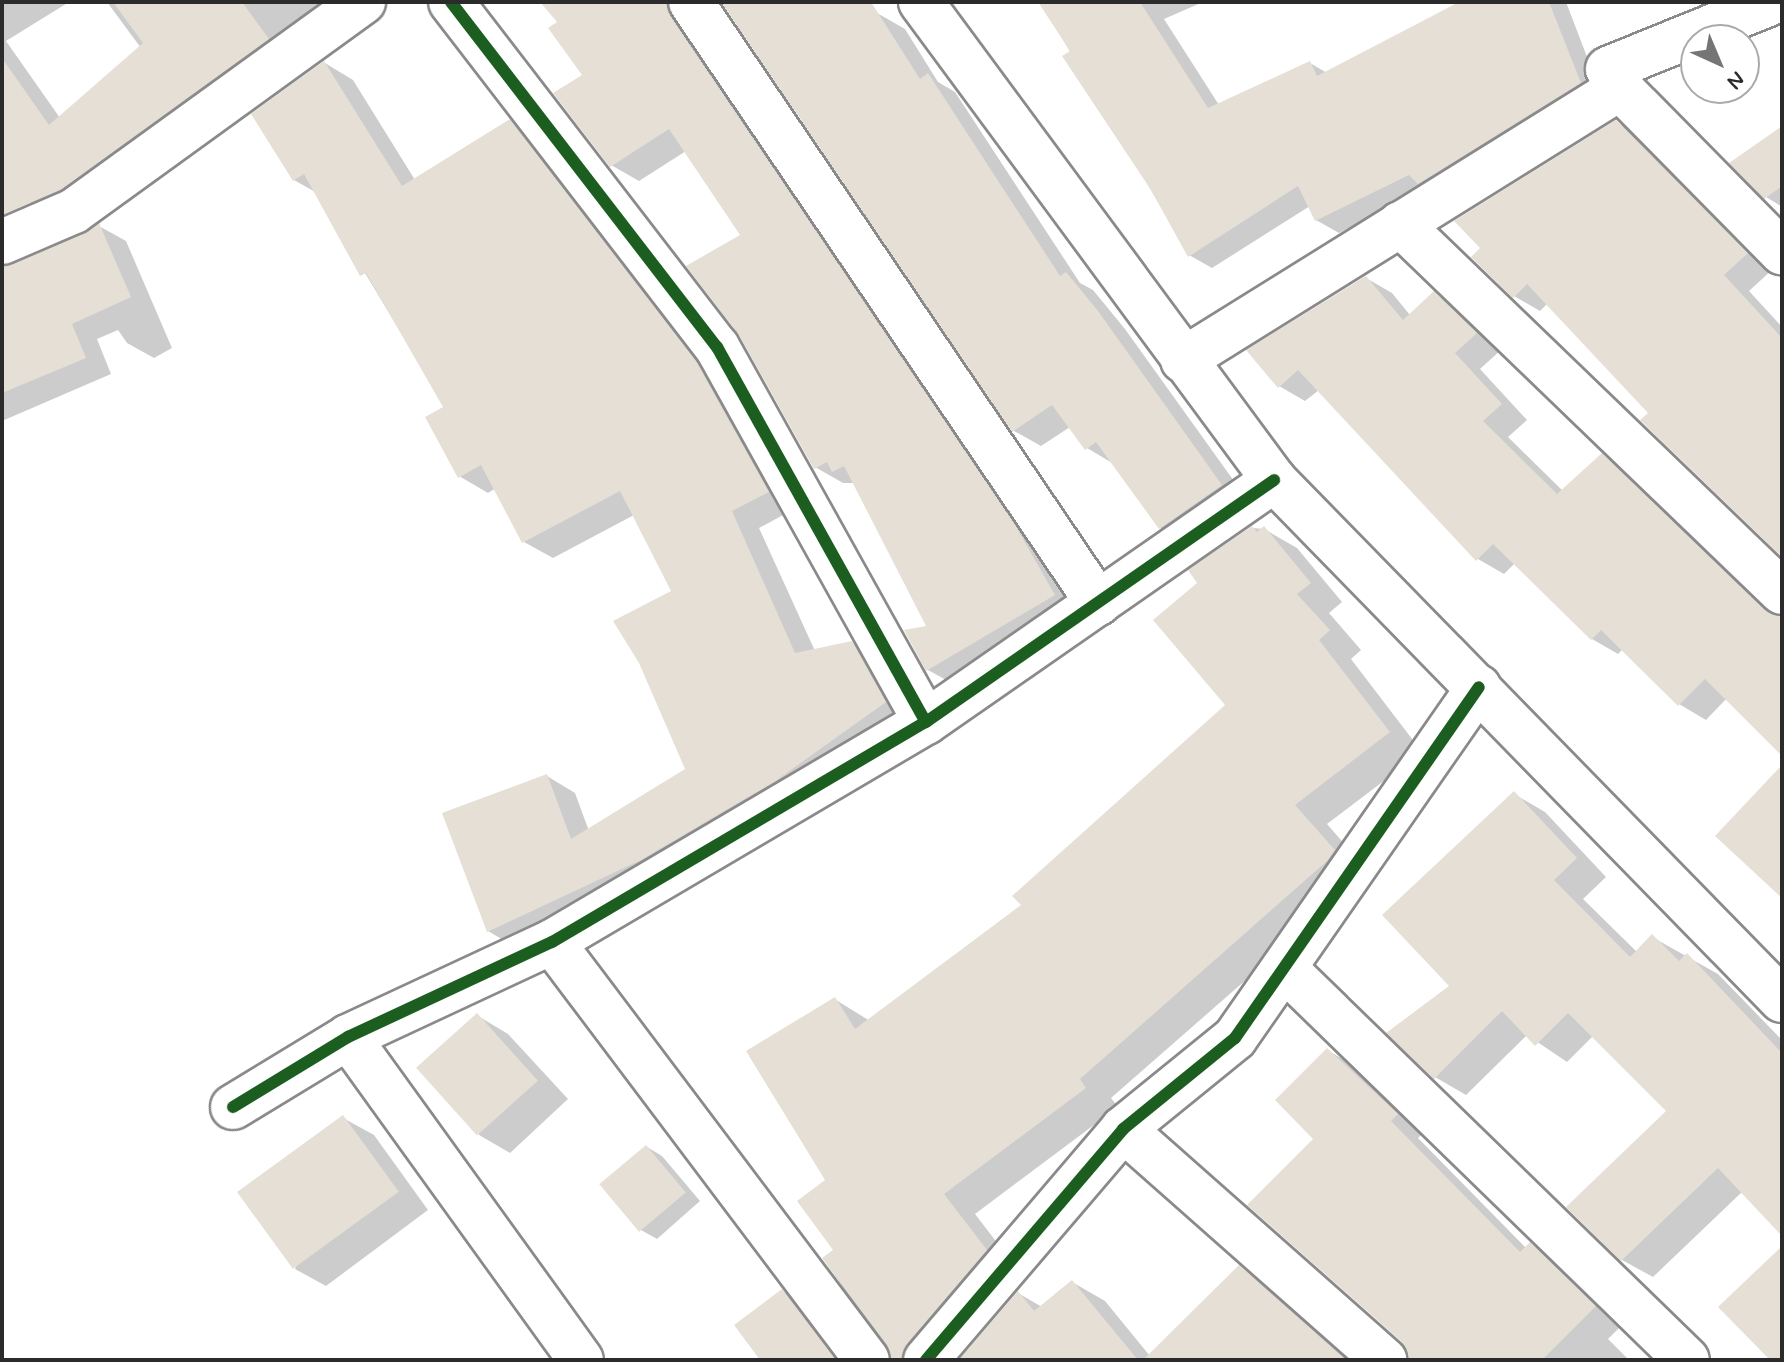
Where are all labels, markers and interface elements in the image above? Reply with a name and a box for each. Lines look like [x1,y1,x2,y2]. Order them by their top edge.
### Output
north arrow [1680,24,1760,104]
text: N [1720,65,1750,95]

